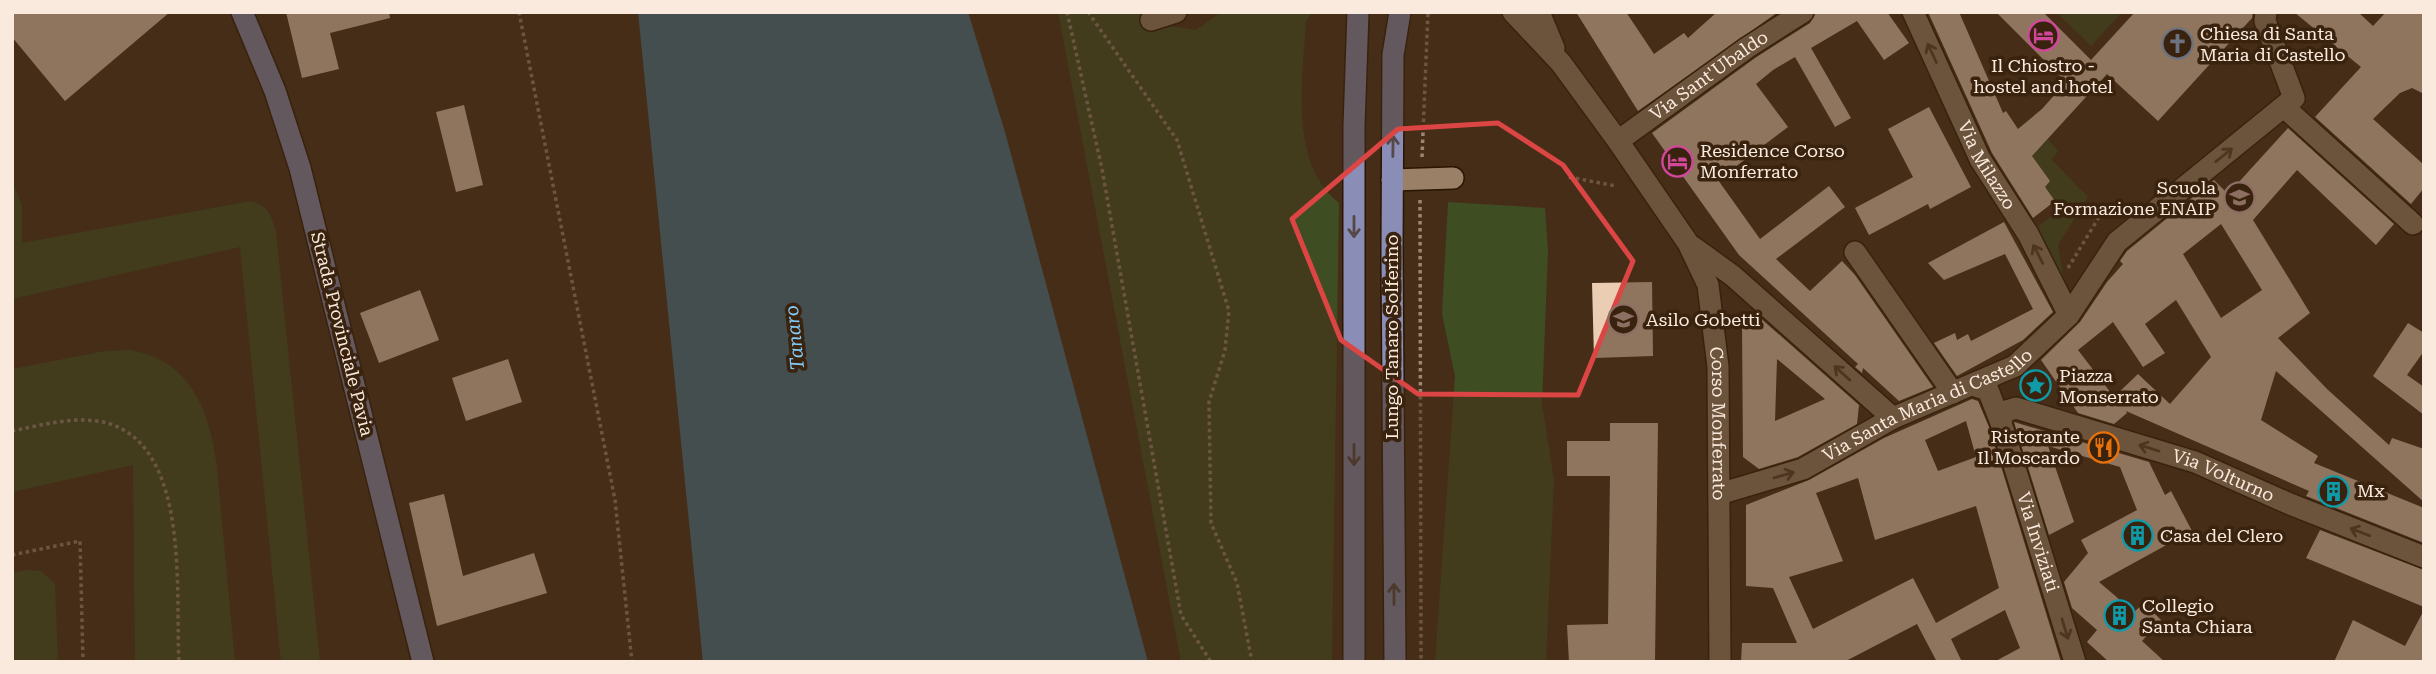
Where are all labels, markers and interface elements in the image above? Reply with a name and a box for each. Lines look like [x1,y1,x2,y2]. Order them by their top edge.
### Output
hotel icon: Il Chiostro - hostel and hotel [2026,19,2060,53]
place label: Chiesa di Santa Maria di Castello [2200,23,2346,65]
street label: Via Sant'Ubaldo [1646,26,1772,125]
church icon: Chiesa di Santa Maria di Castello [2160,27,2194,61]
one-way arrow [1925,43,1938,64]
place label: Il Chiostro - hostel and hotel [1973,55,2113,97]
street label: Via Milazzo [1954,117,2021,213]
one-way arrow [1386,134,1400,157]
place label: Residence Corso Monferrato [1700,140,1845,182]
hotel icon: Residence Corso Monferrato [1660,144,1694,178]
one-way arrow [2214,148,2232,163]
place label: Scuola Formazione ENAIP [2053,177,2216,219]
school or university icon: Scuola Formazione ENAIP [2222,181,2256,215]
one-way arrow [1347,216,1361,239]
street label: Strada Provinciale Pavia [307,230,378,438]
street label: Lungo Tanaro Solferino [1381,235,1402,439]
one-way arrow [2030,244,2044,265]
school or university icon: Asilo Gobetti [1606,303,1640,337]
water label: Tanaro [780,304,809,372]
place label: Asilo Gobetti [1646,309,1761,330]
street label: Via Santa Maria di Castello [1819,344,2037,466]
street label: Corso Monferrato [1706,345,1730,501]
one-way arrow [1833,365,1851,381]
place label: Piazza Monserrato [2059,365,2159,407]
place icon: Piazza Monserrato [2019,369,2053,403]
place label: Ristorante Il Moscardo [1977,426,2080,468]
restaurant icon: Ristorante Il Moscardo [2086,430,2120,464]
one-way arrow [2138,441,2160,454]
one-way arrow [1347,443,1360,466]
street label: Via Volturno [2170,445,2278,506]
one-way arrow [1773,467,1795,480]
building icon: Mx [2317,474,2351,508]
place label: Mx [2357,480,2385,501]
street label: Via Inviziati [2013,490,2064,595]
building icon: Casa del Clero [2120,519,2154,553]
one-way arrow [2350,524,2372,537]
place label: Casa del Clero [2160,525,2283,546]
one-way arrow [1387,582,1401,605]
place label: Collegio Santa Chiara [2142,595,2253,637]
building icon: Collegio Santa Chiara [2102,599,2136,633]
one-way arrow [2059,618,2072,640]

